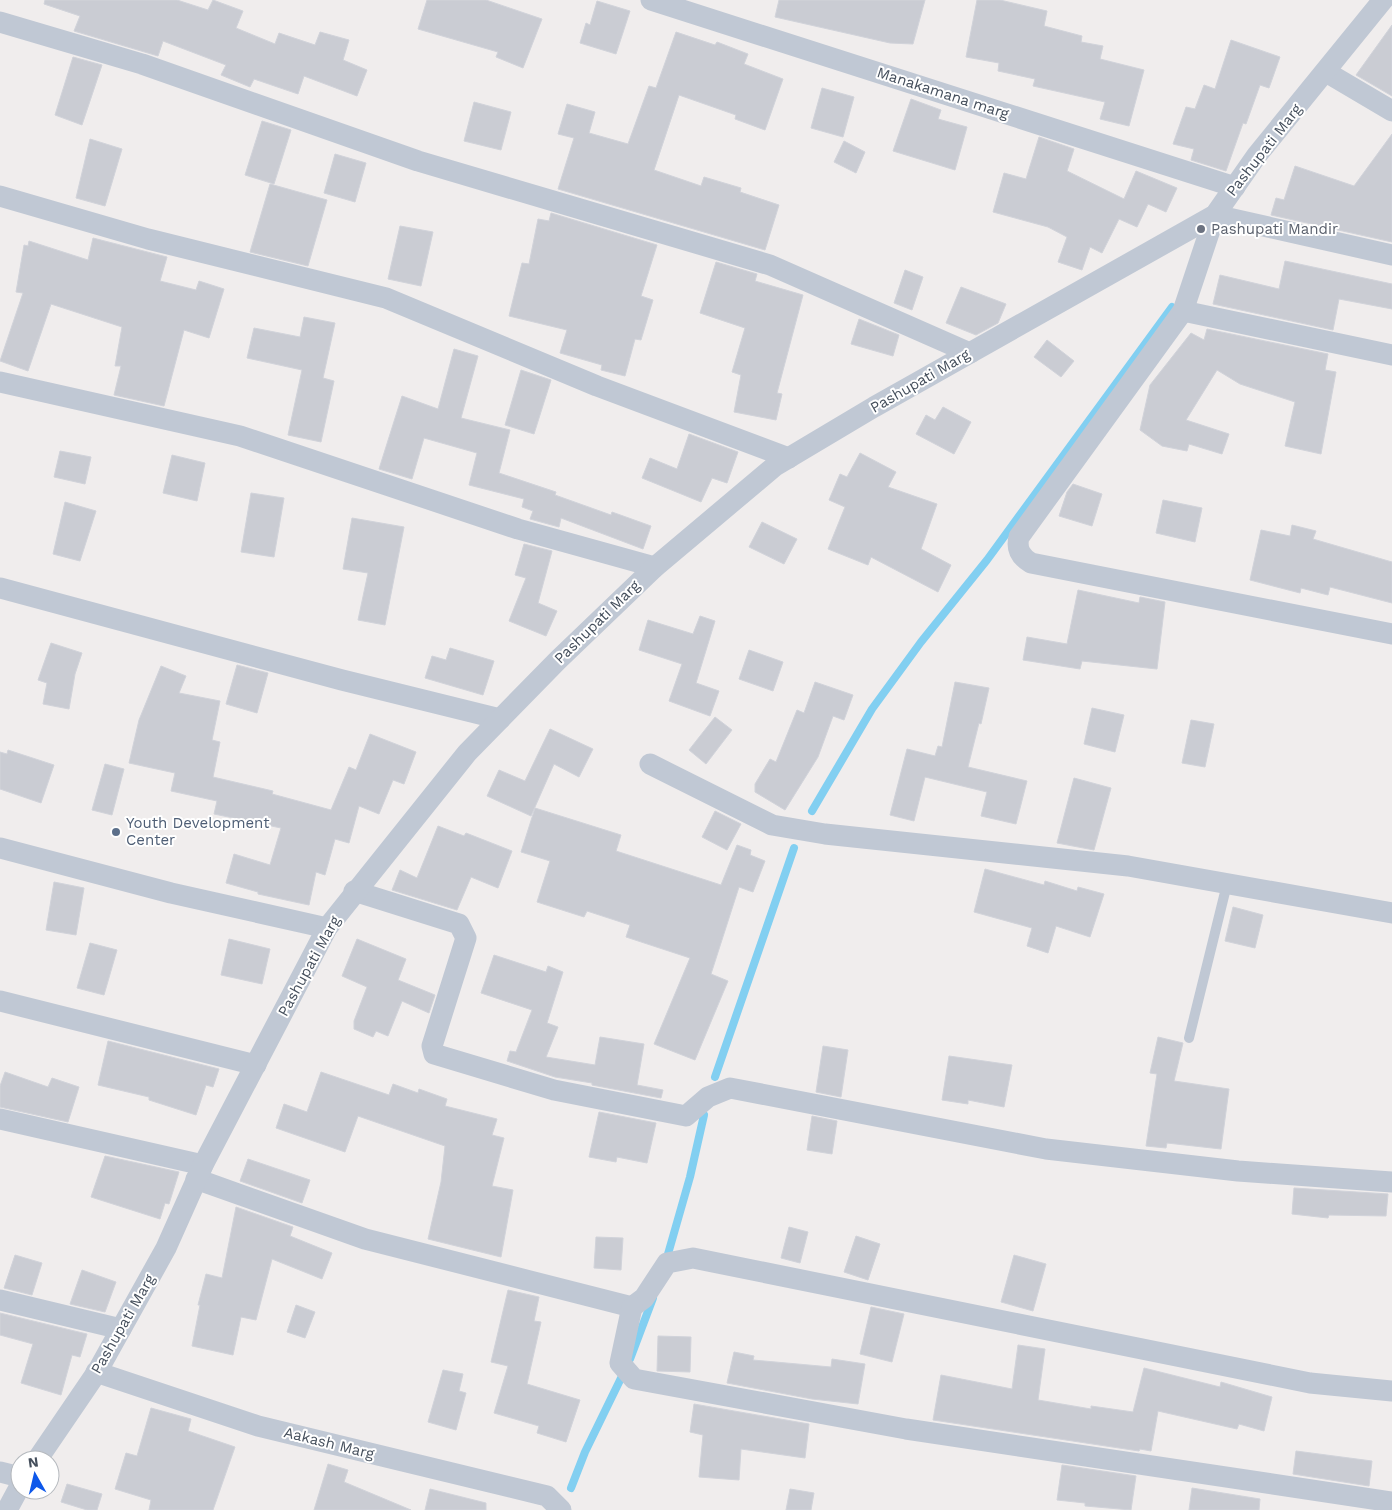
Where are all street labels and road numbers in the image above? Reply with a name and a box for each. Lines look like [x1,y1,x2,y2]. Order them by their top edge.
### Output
street label: Manakamana marg [875,63,1011,123]
street label: Pashupati Marg [1222,100,1306,200]
street label: Pashupati Marg [867,345,973,417]
street label: Pashupati Marg [550,577,644,667]
street label: Pashupati Marg [274,913,344,1019]
street label: Pashupati Marg [87,1271,159,1377]
street label: Aakash Marg [282,1423,376,1463]

